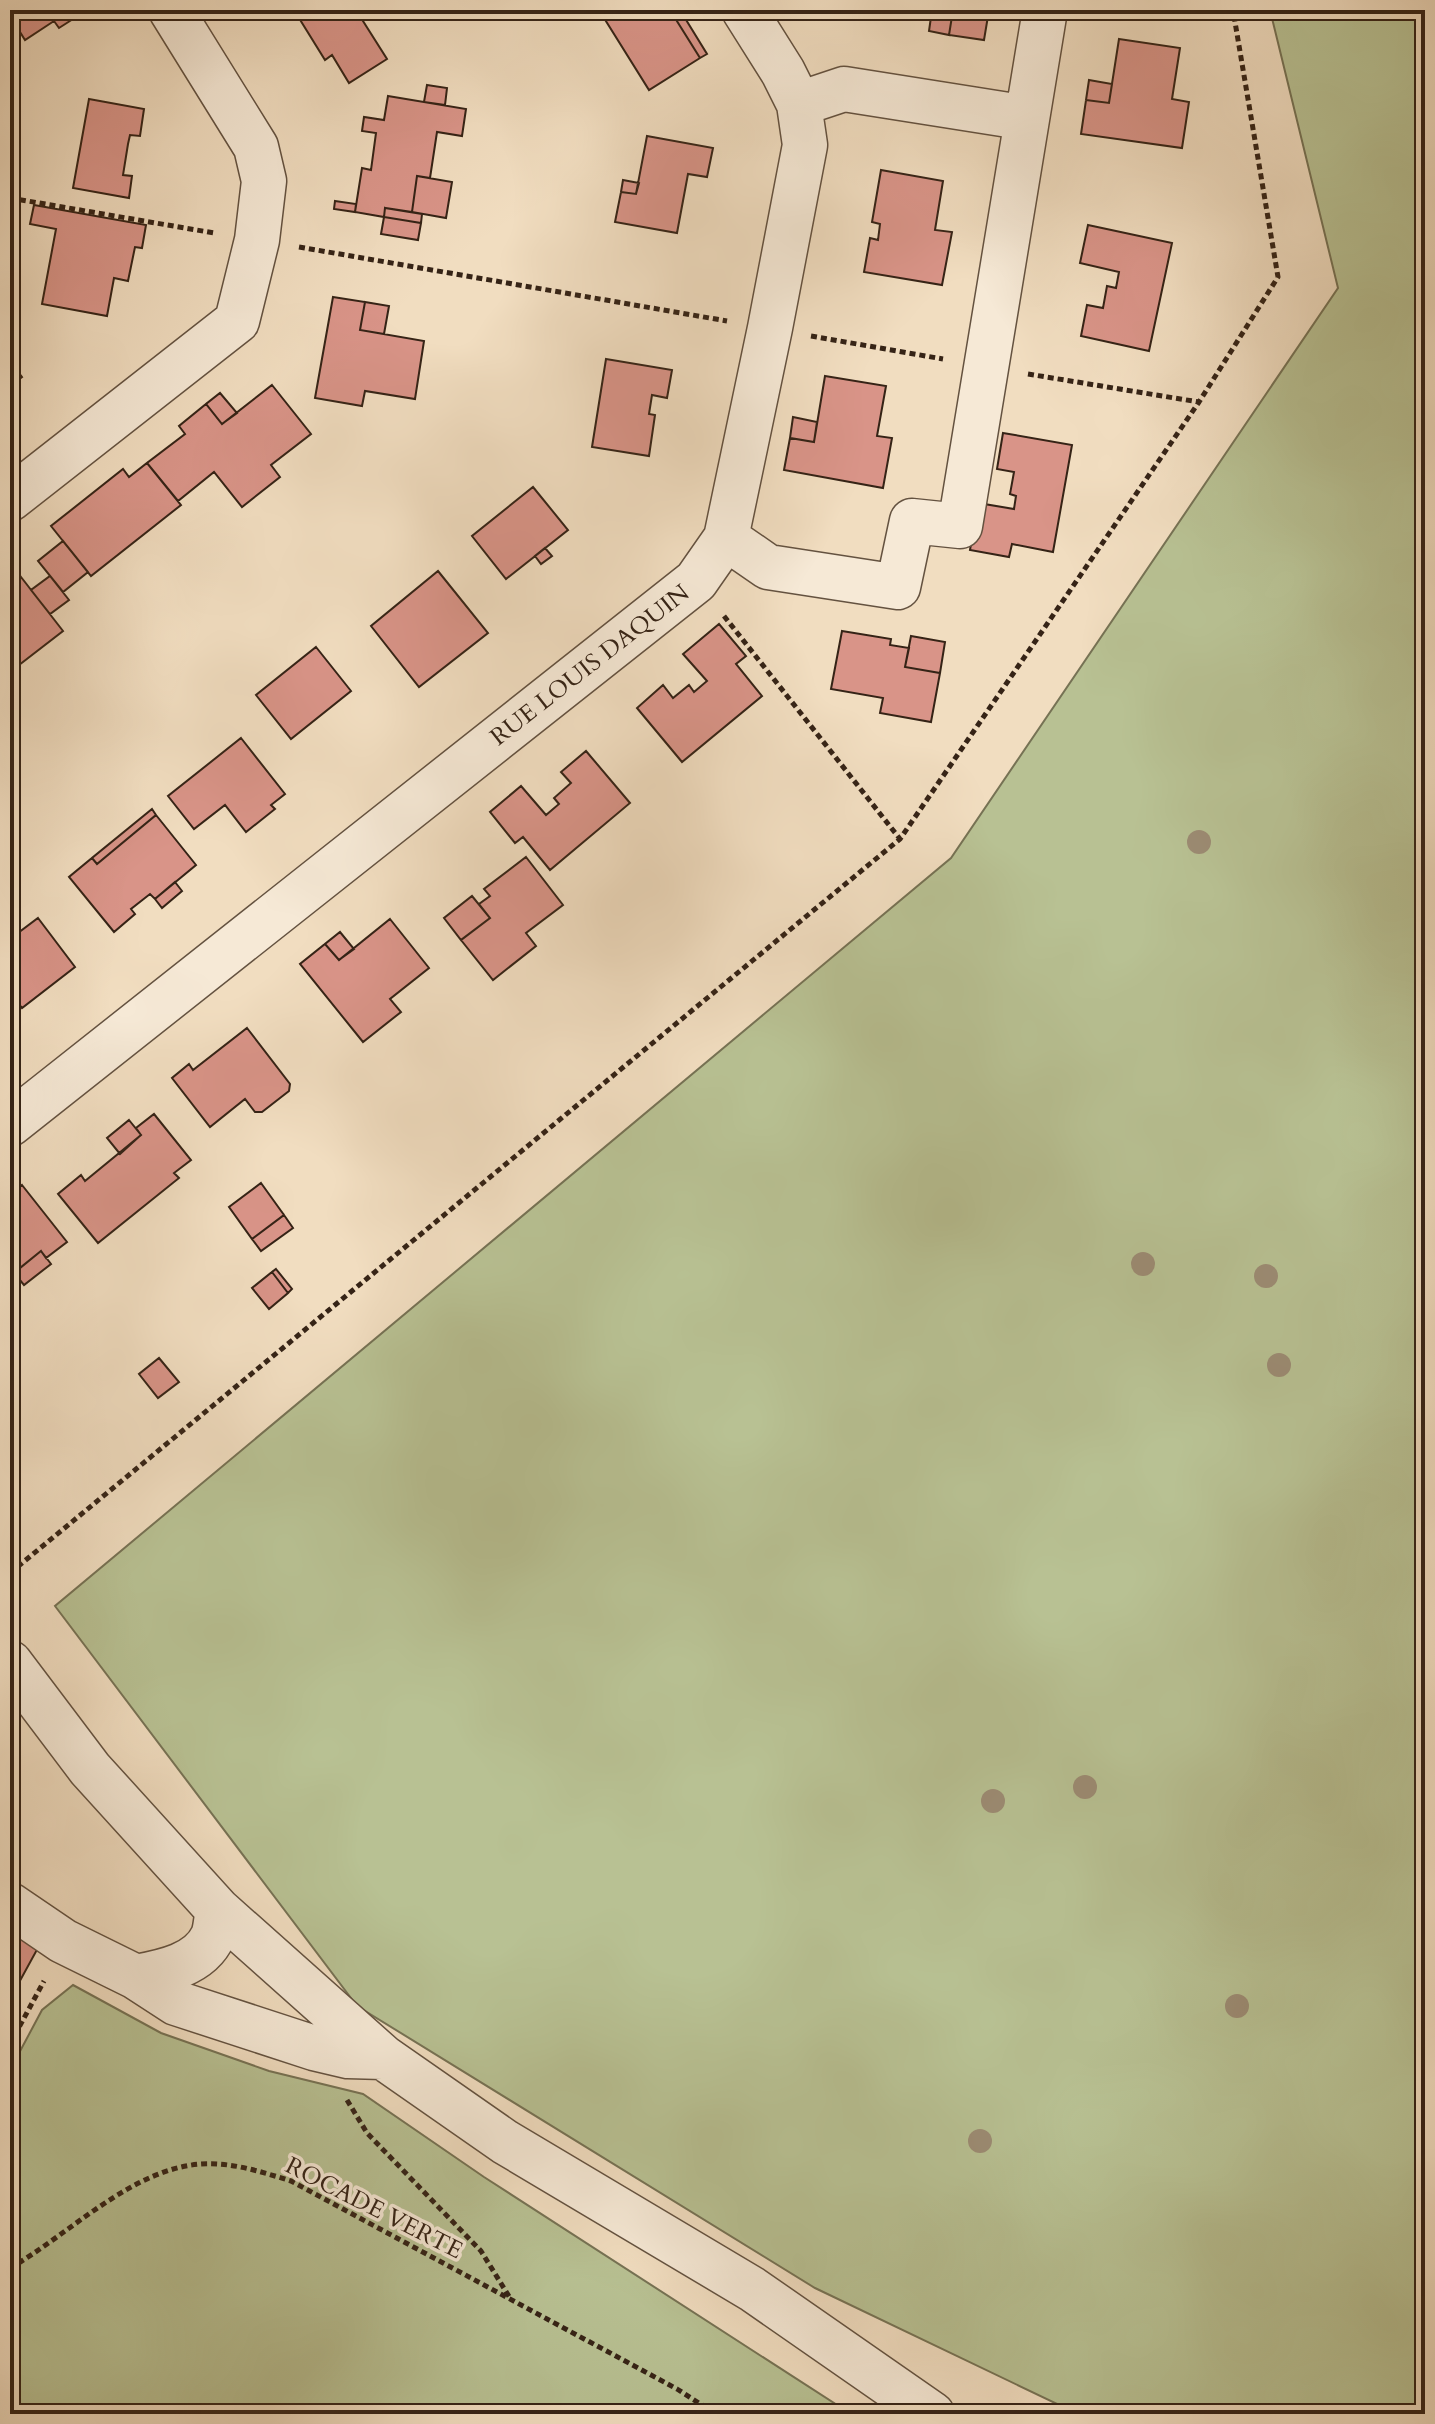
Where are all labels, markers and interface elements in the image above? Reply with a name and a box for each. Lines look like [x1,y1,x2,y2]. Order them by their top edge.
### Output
street label: RUE LOUIS DAQUIN [483,576,697,753]
street label: ROCADE VERTE [280,2149,468,2267]

